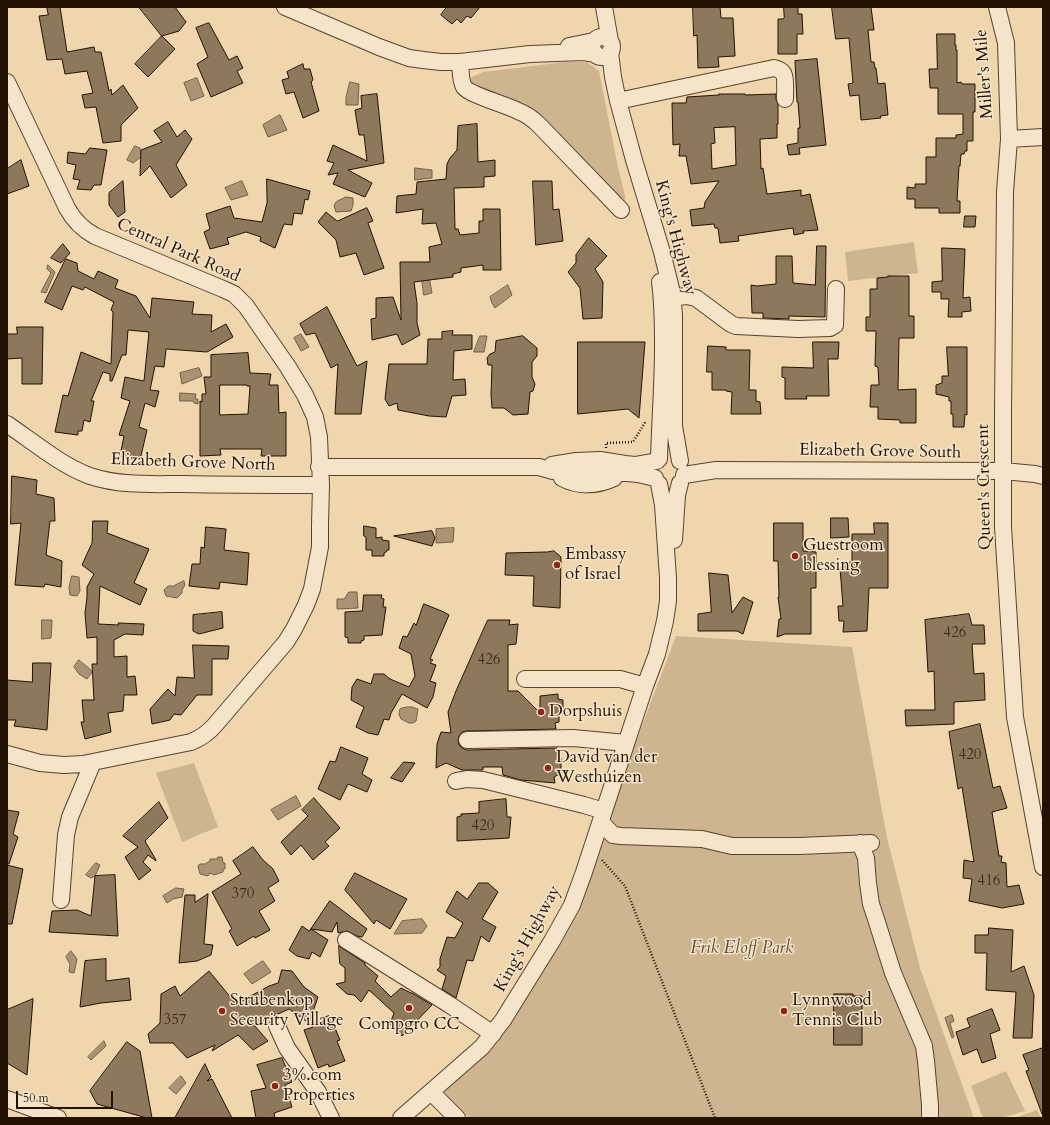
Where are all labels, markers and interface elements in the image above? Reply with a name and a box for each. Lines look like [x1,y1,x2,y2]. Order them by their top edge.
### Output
street label: Miller's Mile [972,28,998,120]
street label: King's Highway [650,178,700,298]
street label: Central Park Road [113,215,243,287]
street label: Queen's Crescent [974,424,996,550]
street label: Elizabeth Grove South [799,440,961,464]
street label: Elizabeth Grove North [110,450,276,476]
place label: Guestroom blessing [803,536,884,576]
place label: Embassy of Israel [565,545,627,585]
marker: Guestroom blessing [790,551,800,561]
marker: Embassy of Israel [552,560,562,570]
house number: 426 [943,625,967,643]
house number: 426 [477,652,501,670]
place label: Dorpshuis [549,702,622,722]
marker: Dorpshuis [536,707,546,717]
house number: 420 [958,747,982,765]
place label: David van der Westhuizen [556,748,657,788]
marker: David van der Westhuizen [543,763,553,773]
house number: 420 [471,818,495,836]
house number: 416 [977,873,1001,891]
street label: King's Highway [490,882,566,996]
house number: 370 [231,886,255,904]
park label: Frik Eloff Park [690,939,794,959]
place label: Strubenkop Security Village [230,991,344,1031]
place label: Lynnwood Tennis Club [792,991,882,1031]
marker: Compgro CC [404,1003,414,1013]
marker: Strubenkop Security Village [217,1006,227,1016]
marker: Lynnwood Tennis Club [779,1006,789,1016]
house number: 357 [163,1012,187,1030]
place label: Compgro CC [358,1015,460,1035]
place label: 3%.com Properties [283,1066,355,1106]
marker: 3%.com Properties [270,1081,280,1091]
scale bar [18,1083,115,1109]
text: 50 m [23,1090,49,1106]

